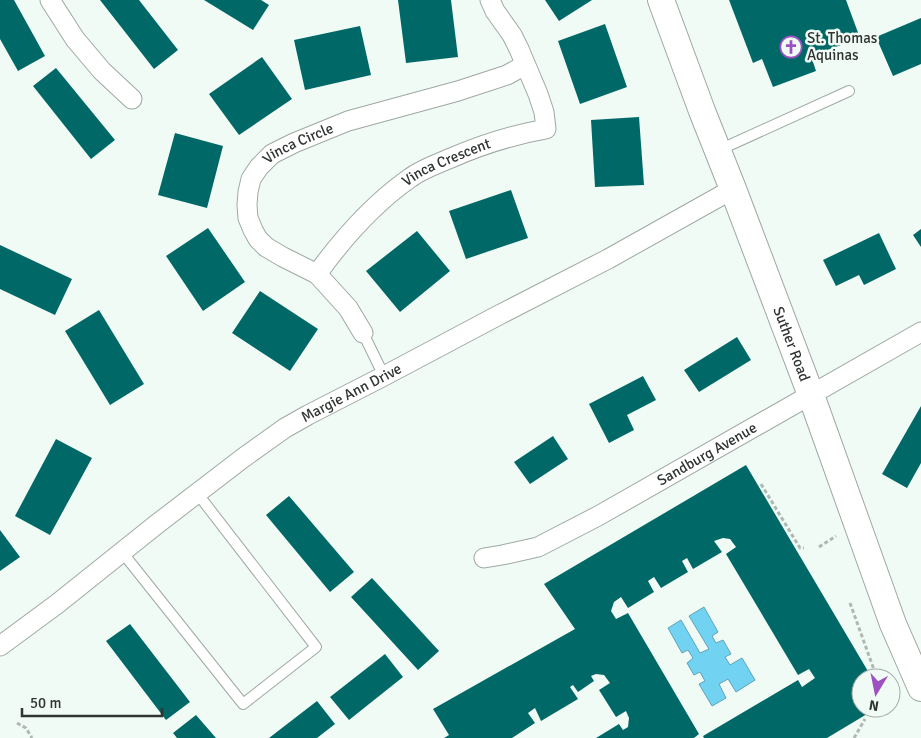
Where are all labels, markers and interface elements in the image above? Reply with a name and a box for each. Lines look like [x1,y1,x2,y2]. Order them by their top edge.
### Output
place label: St. Thomas Aquinas [807,29,878,64]
church icon: St. Thomas Aquinas [779,35,803,59]
street label: Vinca Circle [259,119,336,167]
street label: Vinca Crescent [398,134,493,190]
street label: Suther Road [769,304,814,384]
street label: Margie Ann Drive [298,359,405,426]
street label: Sandburg Avenue [654,418,760,489]
north arrow [851,668,901,718]
scale bar [22,686,162,718]
text: 50 m [30,694,61,712]
text: N [868,696,880,715]

